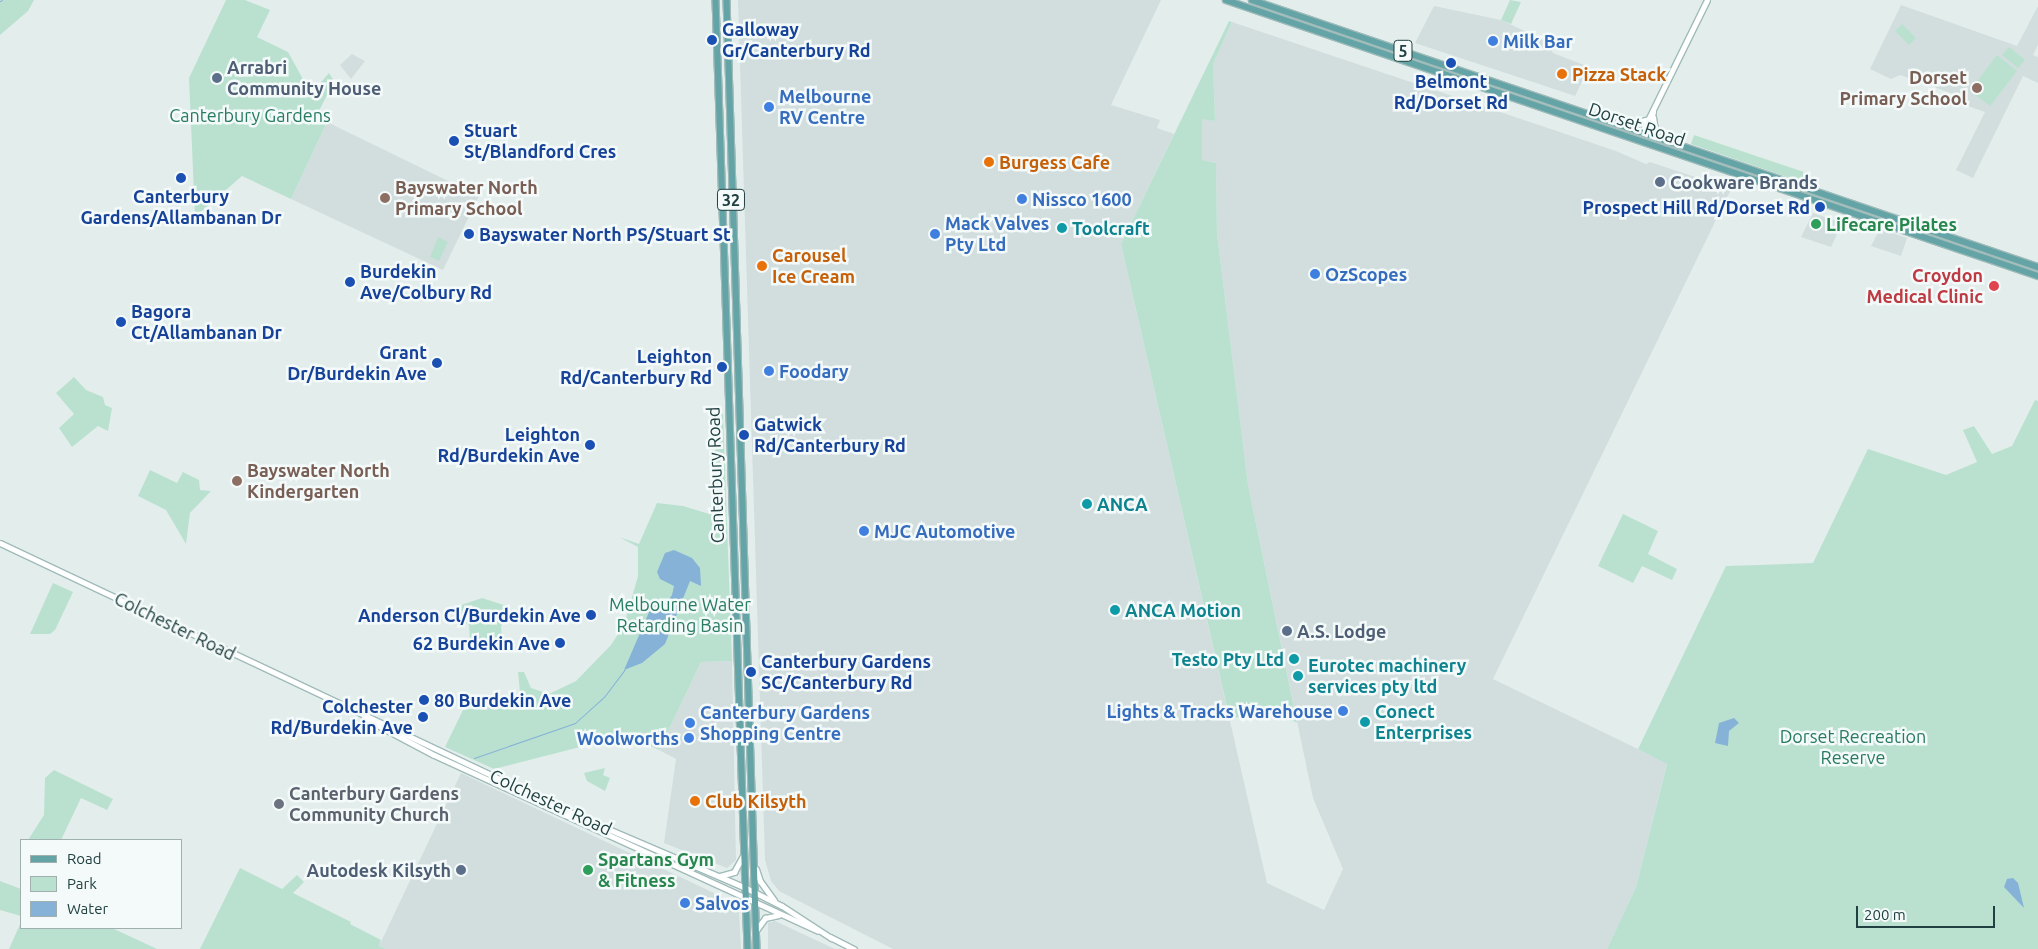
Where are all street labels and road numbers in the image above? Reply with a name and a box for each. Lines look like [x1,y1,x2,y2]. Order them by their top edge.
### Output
road number: 5 [1393,37,1413,64]
street label: Dorset Road [1586,97,1688,151]
road number: 32 [716,186,746,214]
street label: Canterbury Road [702,406,728,544]
street label: Colchester Road [111,587,239,665]
street label: Colchester Road [487,764,615,840]

